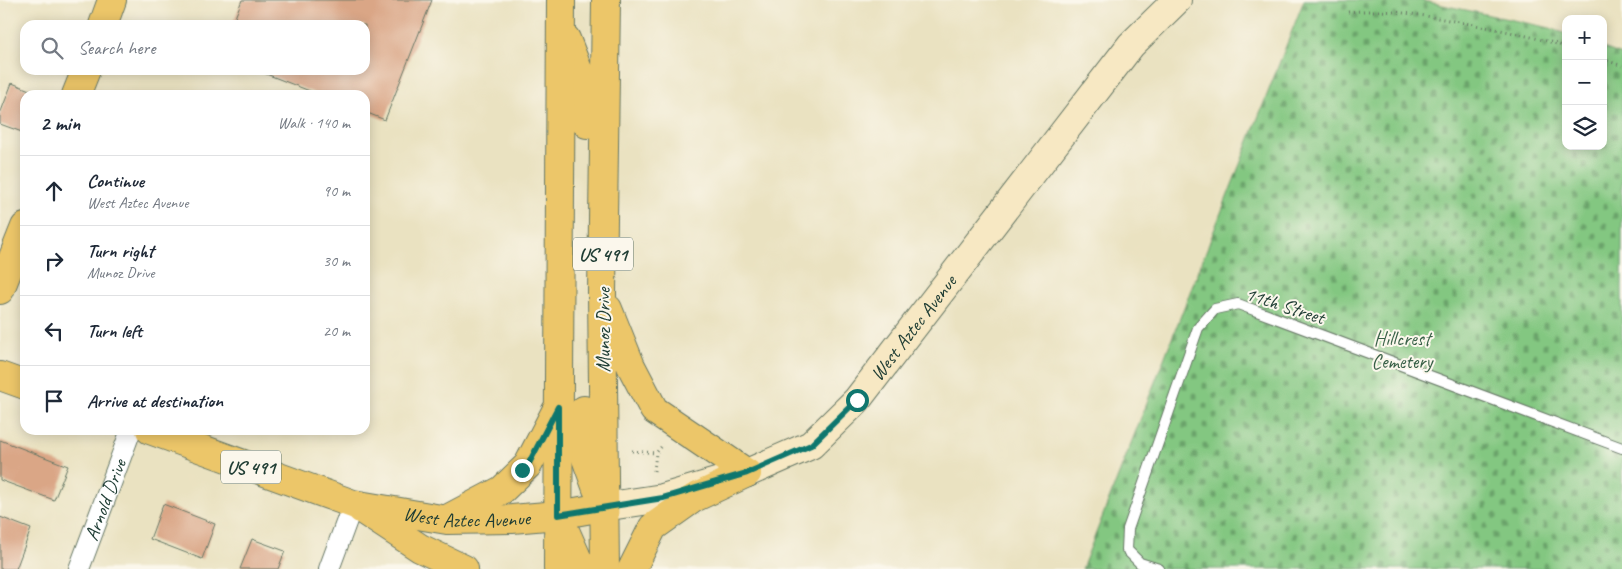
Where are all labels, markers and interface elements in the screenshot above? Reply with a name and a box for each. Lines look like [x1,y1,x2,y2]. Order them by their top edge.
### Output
map controls [1562,15,1607,150]
button: + [1562,15,1607,60]
search box [20,20,370,75]
icon: search [38,34,66,62]
text: Search here [78,36,155,60]
button: − [1562,60,1607,105]
button: layers [1562,105,1607,150]
text: 2 min [40,110,80,136]
text: Walk · 140 m [278,113,350,133]
text: Continue [87,169,144,193]
icon: ahead [40,177,68,205]
text: 90 m [323,181,350,201]
text: West Aztec Avenue [87,193,188,213]
road number: US 491 [573,238,633,270]
text: Turn right [87,239,154,263]
icon: right [40,247,68,275]
text: 30 m [323,251,350,271]
text: Munoz Drive [87,263,155,283]
street label: West Aztec Avenue [865,269,963,386]
street label: 11th Street [1242,281,1330,331]
street label: Munoz Drive [591,286,616,372]
icon: left [40,317,68,345]
text: Turn left [87,319,142,343]
text: 20 m [323,321,350,341]
park label: Hillcrest Cemetery [1372,326,1435,374]
icon: arrive [40,387,68,415]
text: Arrive at destination [87,389,223,413]
route start [846,389,869,412]
road number: US 491 [221,451,281,484]
street label: Arnold Drive [79,454,132,544]
route end [511,459,534,482]
street label: West Aztec Avenue [402,501,533,533]

